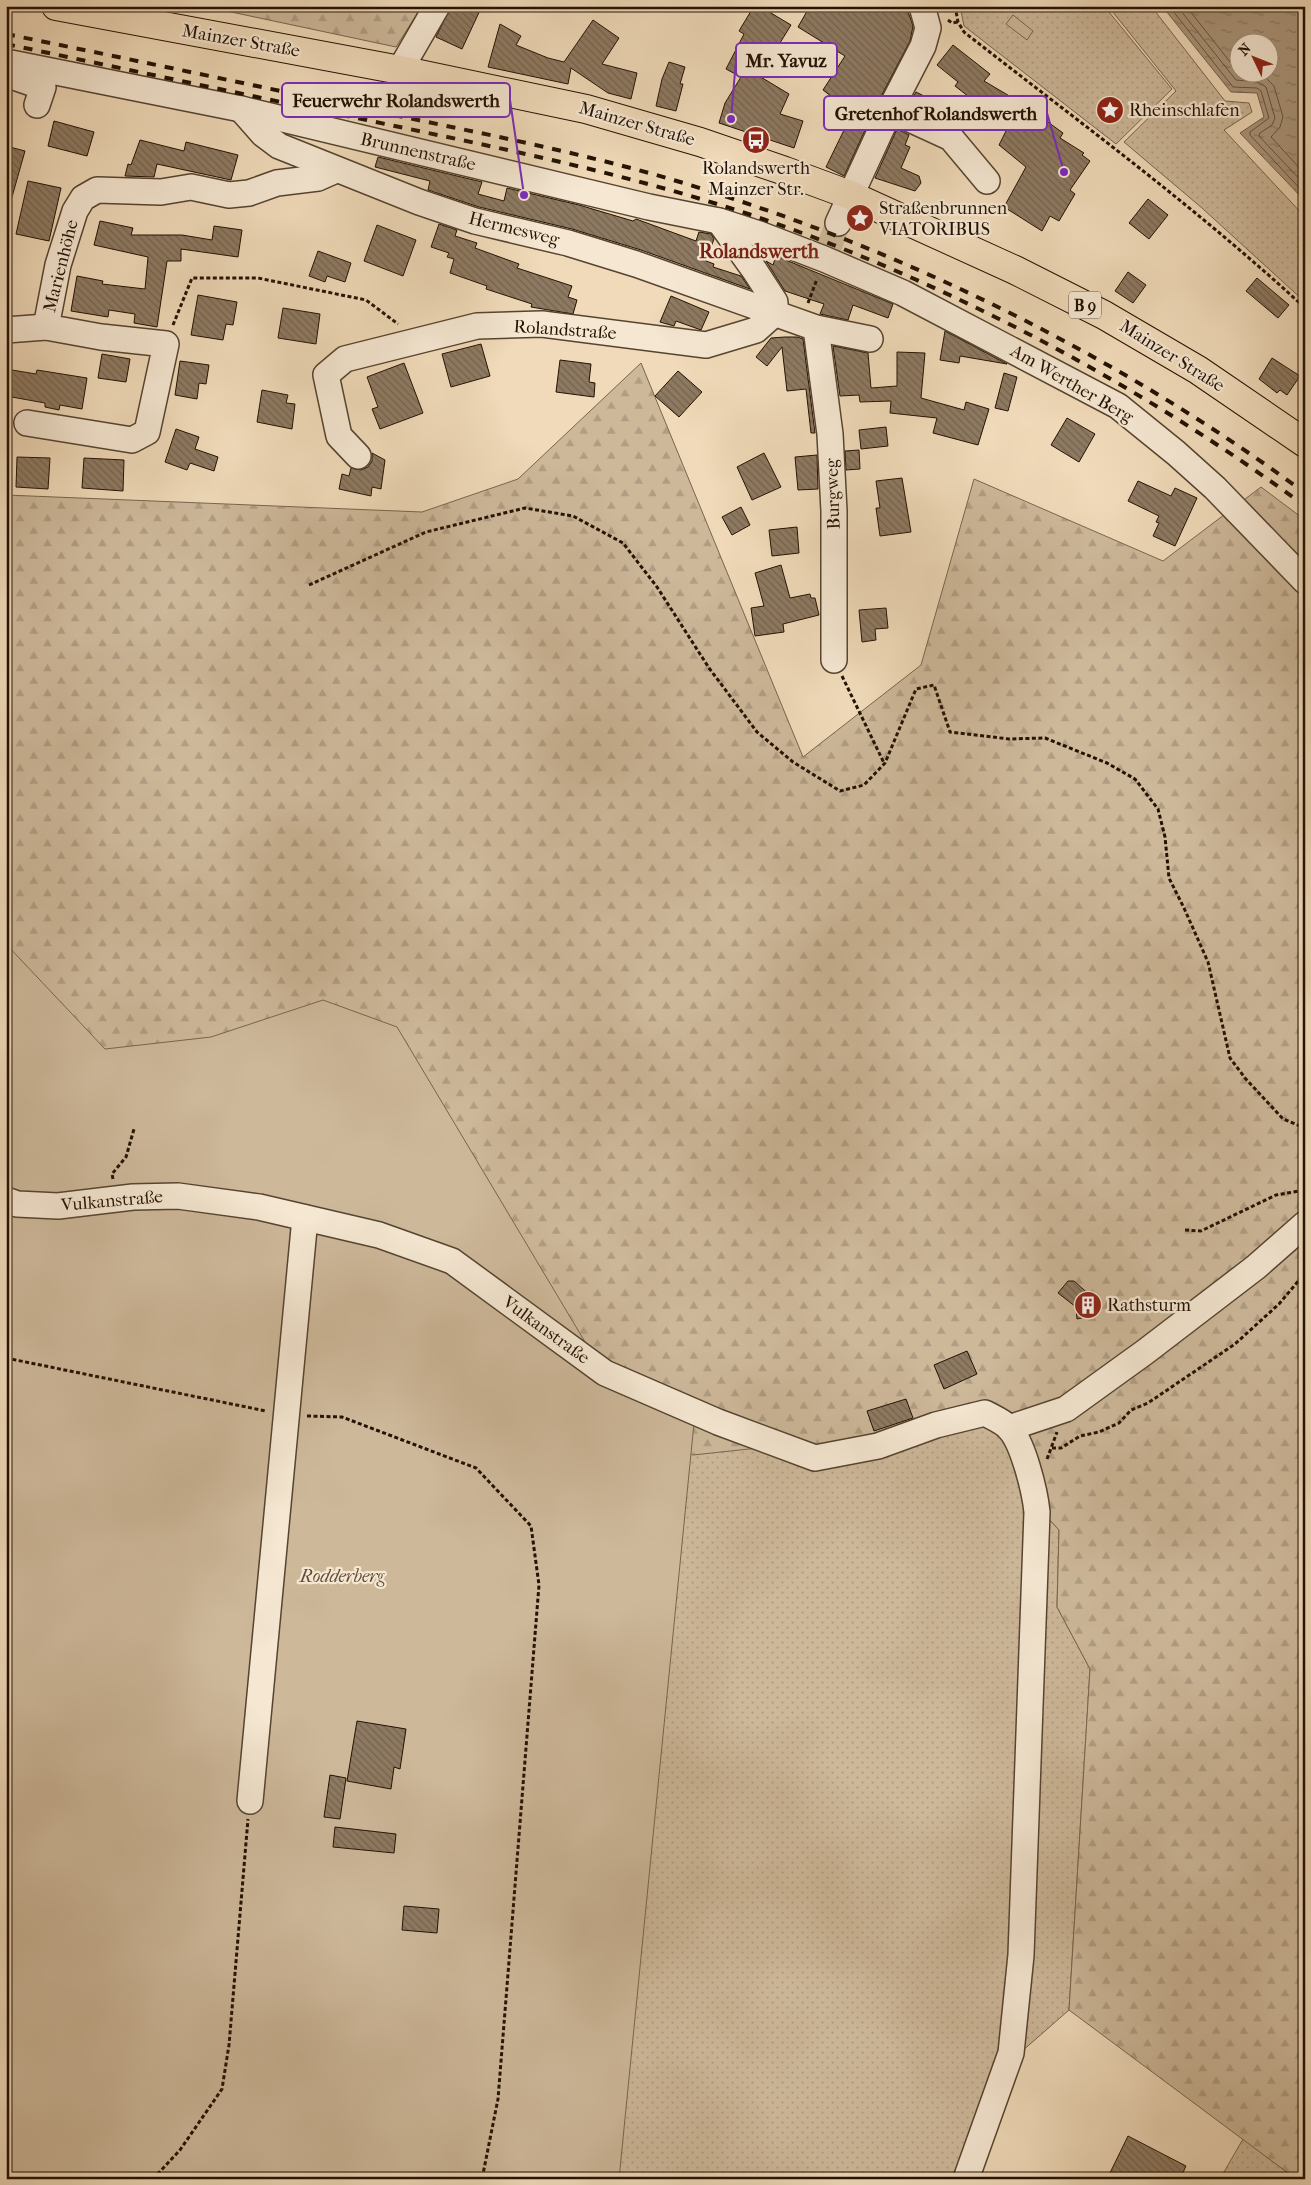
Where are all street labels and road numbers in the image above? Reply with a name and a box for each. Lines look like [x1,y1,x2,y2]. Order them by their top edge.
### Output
street label: Mainzer Straße [180,20,302,62]
street label: Mainzer Straße [577,97,697,151]
street label: Brunnenstraße [358,129,478,175]
street label: Hermesweg [467,208,562,250]
street label: Marienhöhe [39,217,83,315]
road number: B 9 [1069,292,1101,318]
street label: Mainzer Straße [1116,315,1228,397]
street label: Rolandstraße [513,316,617,344]
street label: Am Werther Berg [1006,340,1137,428]
street label: Burgweg [821,458,845,530]
street label: Vulkanstraße [59,1186,164,1216]
street label: Vulkanstraße [498,1291,594,1369]

